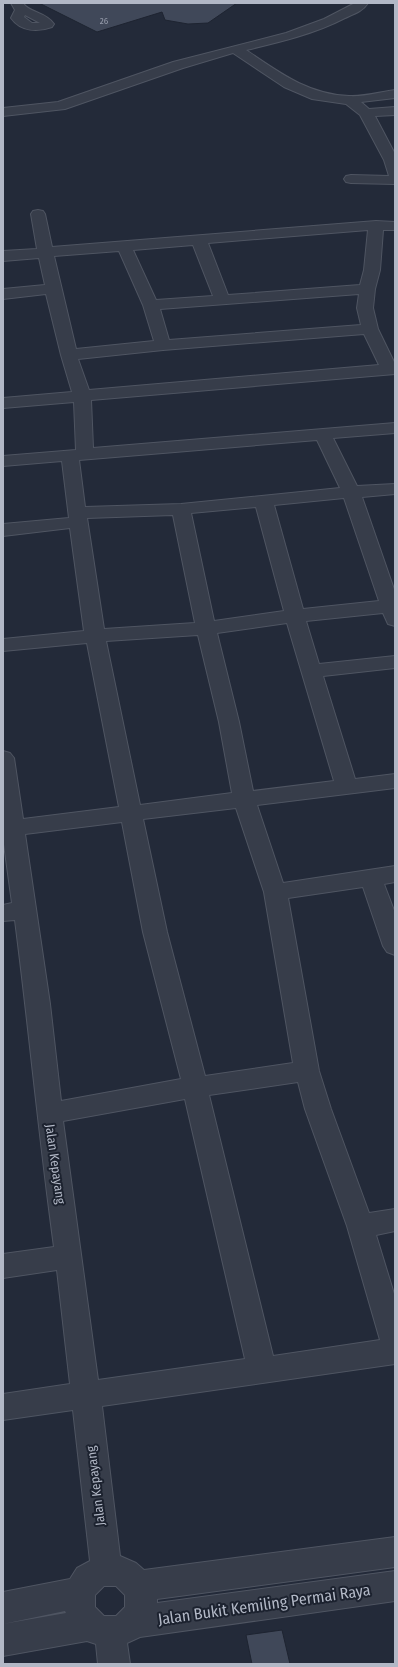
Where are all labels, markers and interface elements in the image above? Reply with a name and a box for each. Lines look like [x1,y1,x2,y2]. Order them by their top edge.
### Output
house number: 26 [100,16,109,26]
street label: Jalan Kepayang [42,1123,69,1206]
street label: Jalan Kepayang [83,1444,108,1527]
street label: Jalan Bukit Kemiling Permai Raya [157,1580,372,1629]

